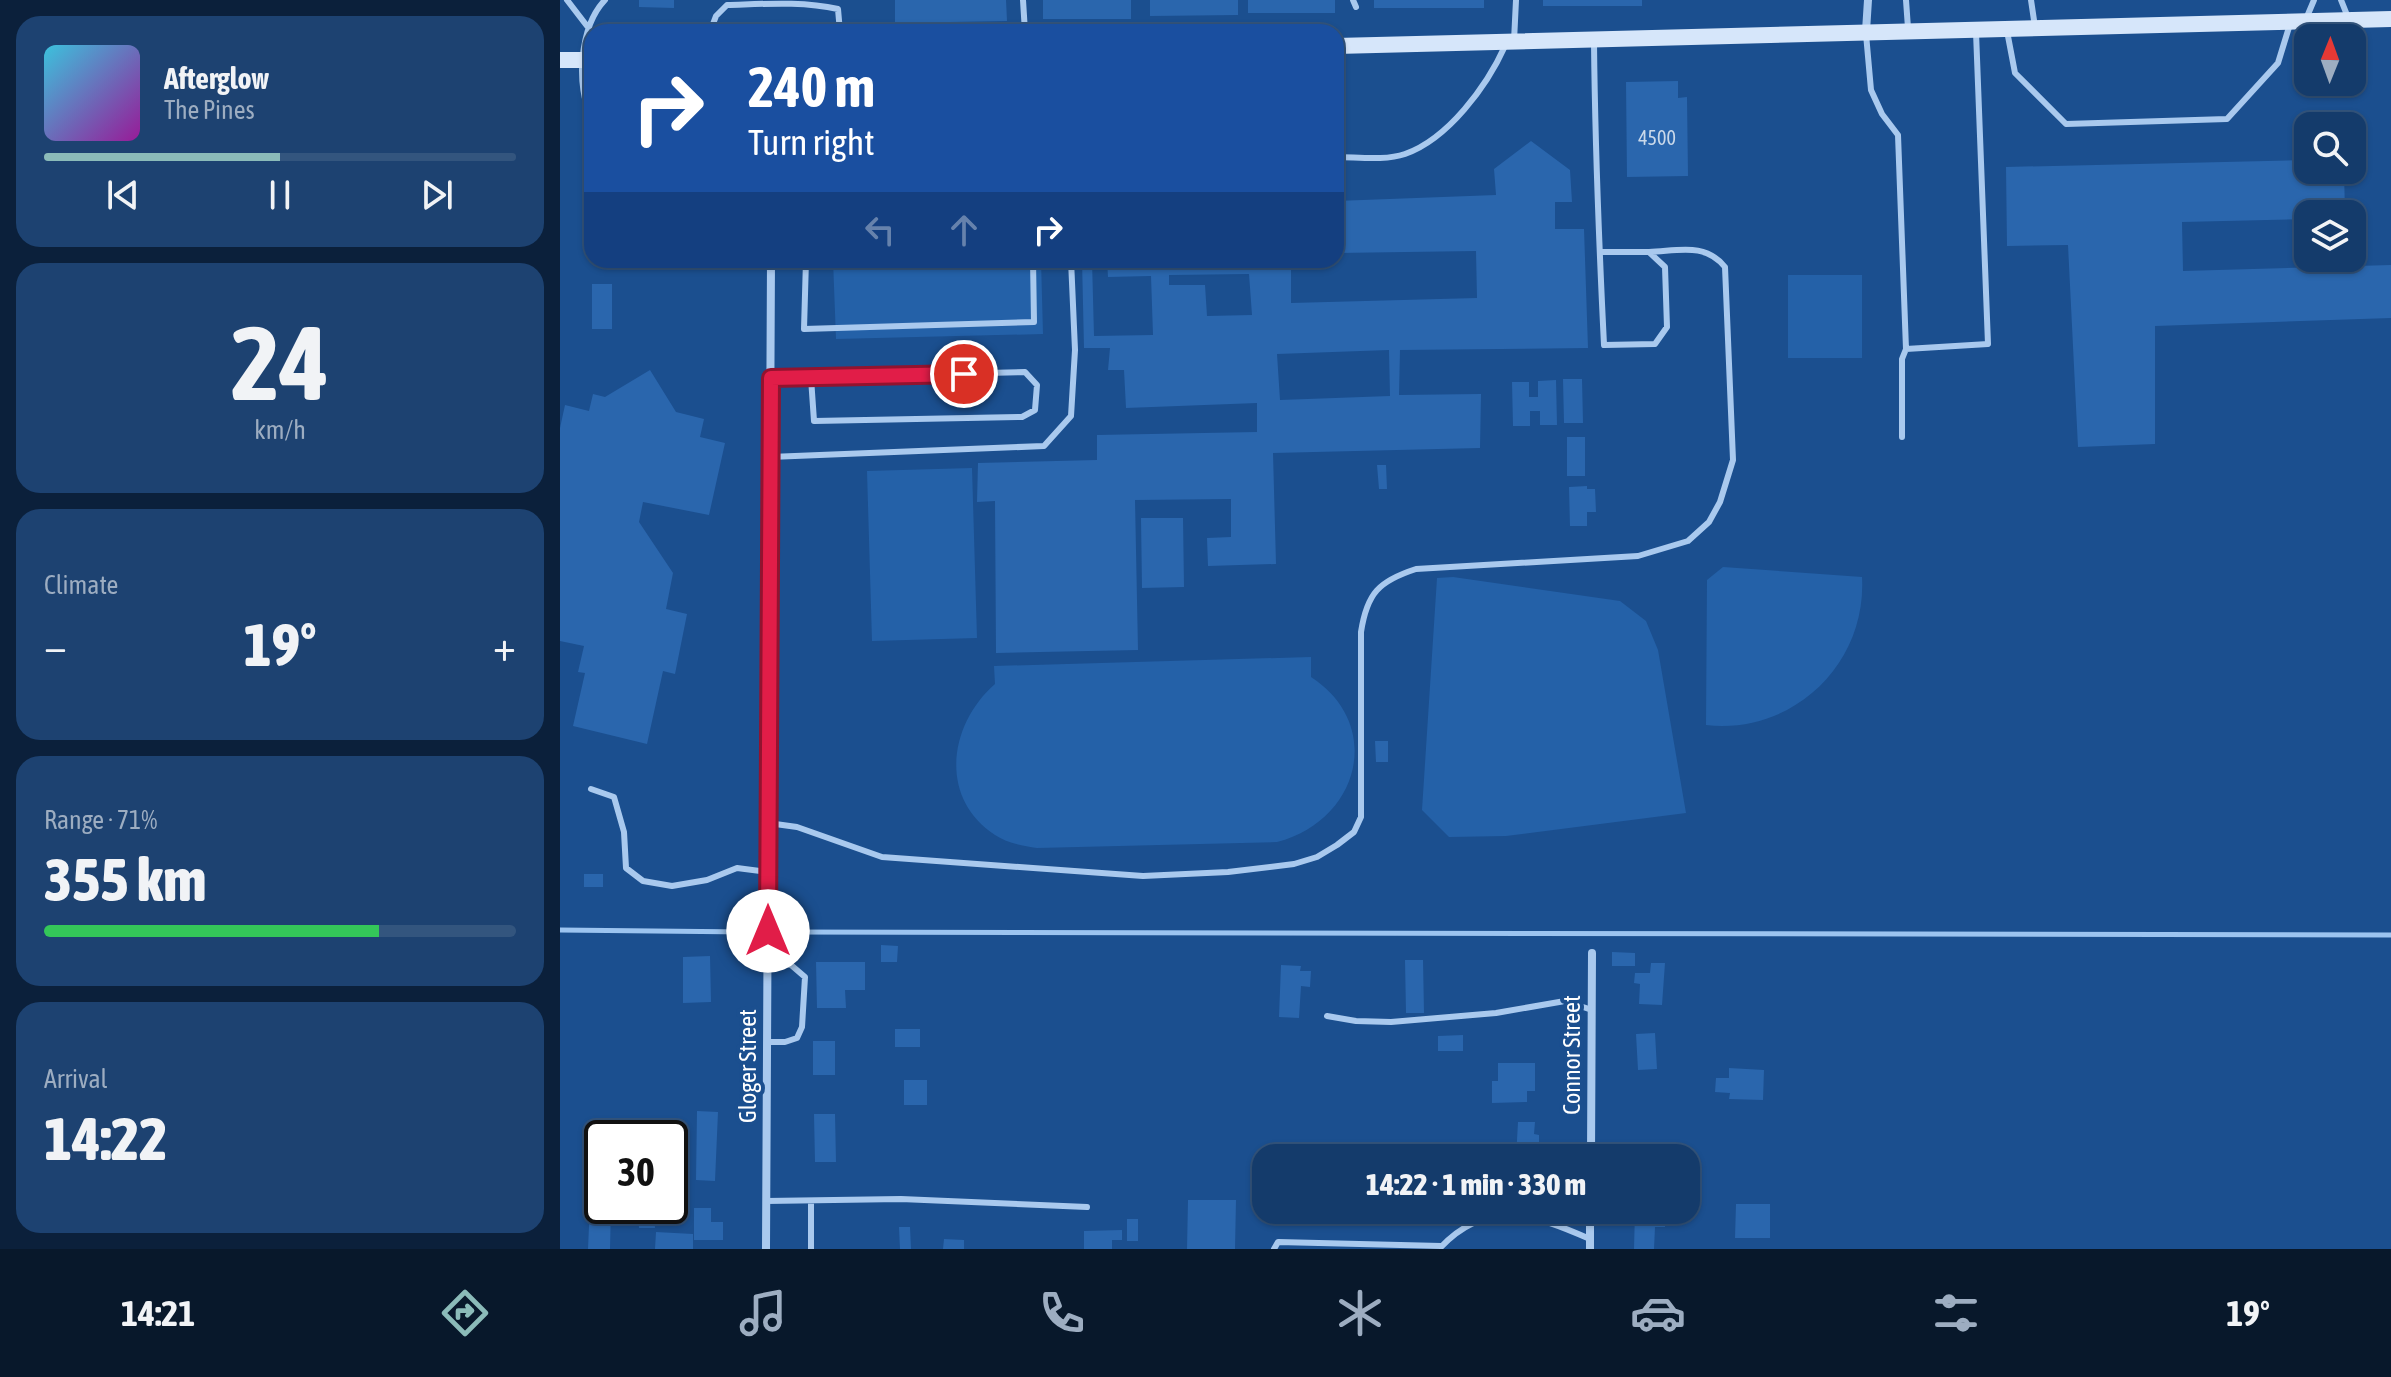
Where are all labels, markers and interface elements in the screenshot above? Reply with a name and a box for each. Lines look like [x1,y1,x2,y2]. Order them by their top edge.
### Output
north arrow [2294,24,2366,96]
map controls [2294,24,2366,272]
text: 240 m [748,55,875,119]
icon: right [616,56,720,160]
text: Afterglow [164,61,269,95]
text: The Pines [164,95,255,125]
button: search [2294,112,2366,184]
text: Turn right [748,121,875,163]
house number: 4500 [1638,126,1676,149]
icon: previous [101,173,145,217]
icon: pause [258,173,302,217]
icon: next [415,173,459,217]
button: layers [2294,200,2366,272]
icon: left [858,208,902,252]
icon: ahead [942,208,986,252]
icon: right [1026,208,1070,252]
text: 24 [231,303,329,422]
pin [930,340,998,408]
icon: arrive [942,352,986,396]
text: km/h [254,415,306,445]
text: Climate [44,570,118,600]
text: 19° [244,610,316,679]
text: − [44,620,67,670]
text: + [493,620,516,670]
text: Range · 71% [44,805,157,835]
text: 355 km [44,845,206,914]
position arrow [726,889,810,973]
street label: Connor Street [1558,995,1585,1115]
street label: Gloger Street [734,1009,761,1123]
text: Arrival [44,1064,108,1094]
text: 14:22 [44,1104,167,1173]
speed limit sign: 30 [584,1120,688,1224]
text: 14:22 · 1 min · 330 m [1366,1167,1586,1201]
icon: directions [437,1285,493,1341]
icon: music [735,1285,791,1341]
icon: phone [1034,1285,1090,1341]
icon: climate [1332,1285,1388,1341]
icon: car [1630,1285,1686,1341]
icon: filters [1928,1285,1984,1341]
text: 14:21 [121,1292,195,1334]
text: 19° [2226,1292,2270,1334]

